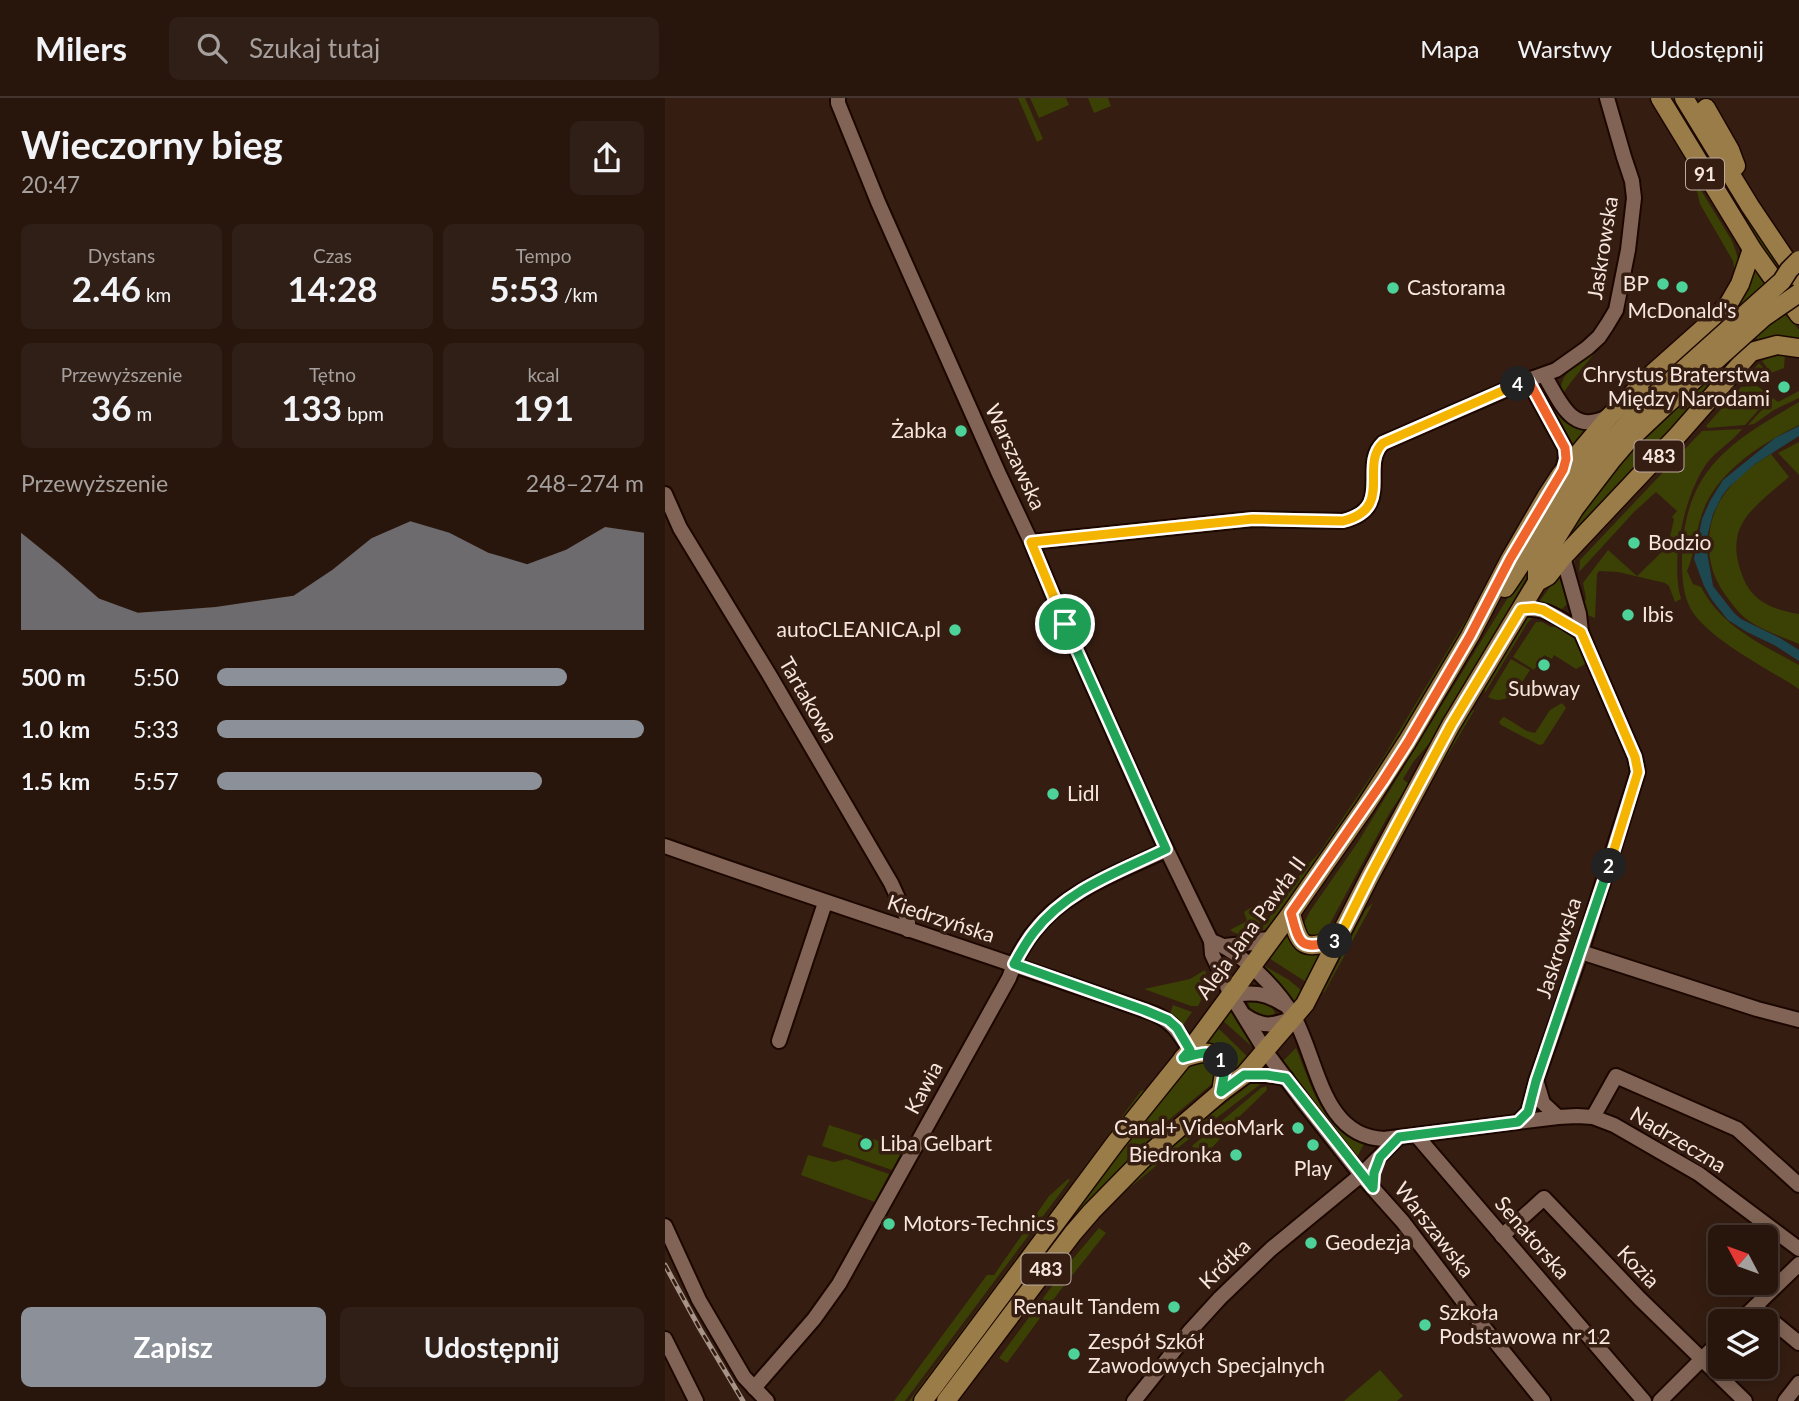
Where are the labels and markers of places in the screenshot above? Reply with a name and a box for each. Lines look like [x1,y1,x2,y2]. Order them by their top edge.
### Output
place label: BP [1623,270,1649,295]
place label: Castorama [1407,274,1506,299]
marker: BP [1655,276,1671,292]
marker: McDonald's [1674,279,1690,295]
marker: Castorama [1385,280,1401,296]
place label: McDonald's [1628,297,1736,322]
place label: Chrystus Braterstwa Między Narodami [1582,361,1770,410]
pin: 4 [1501,366,1535,402]
marker: Chrystus Braterstwa Między Narodami [1776,379,1792,395]
place label: Żabka [891,417,947,442]
marker: Żabka [953,423,969,439]
place label: Bodzio [1648,529,1712,554]
marker: Bodzio [1626,535,1642,551]
pin [1035,594,1095,654]
place label: Ibis [1642,601,1674,626]
marker: Ibis [1620,607,1636,623]
place label: autoCLEANICA.pl [777,616,941,641]
marker: autoCLEANICA.pl [947,622,963,638]
marker: Subway [1536,657,1552,673]
place label: Subway [1508,675,1580,700]
place label: Lidl [1067,780,1100,805]
marker: Lidl [1045,786,1061,802]
pin: 2 [1591,848,1627,884]
pin: 3 [1317,924,1353,958]
pin: 1 [1203,1042,1239,1077]
place label: Canal+ VideoMark [1114,1114,1284,1139]
marker: Canal+ VideoMark [1290,1120,1306,1136]
place label: Liba Gelbart [880,1130,992,1155]
marker: Liba Gelbart [858,1136,874,1152]
marker: Play [1305,1137,1321,1153]
place label: Biedronka [1129,1141,1222,1166]
marker: Biedronka [1228,1147,1244,1163]
place label: Play [1294,1155,1332,1180]
place label: Motors-Technics [903,1210,1055,1235]
marker: Motors-Technics [881,1216,897,1232]
place label: Geodezja [1325,1229,1411,1254]
marker: Geodezja [1303,1235,1319,1251]
place label: Renault Tandem [1013,1293,1160,1318]
marker: Renault Tandem [1166,1299,1182,1315]
place label: Szkoła Podstawowa nr 12 [1439,1299,1611,1348]
marker: Szkoła Podstawowa nr 12 [1417,1317,1433,1333]
place label: Zespół Szkół Zawodowych Specjalnych [1088,1328,1325,1377]
marker: Zespół Szkół Zawodowych Specjalnych [1066,1346,1082,1362]

